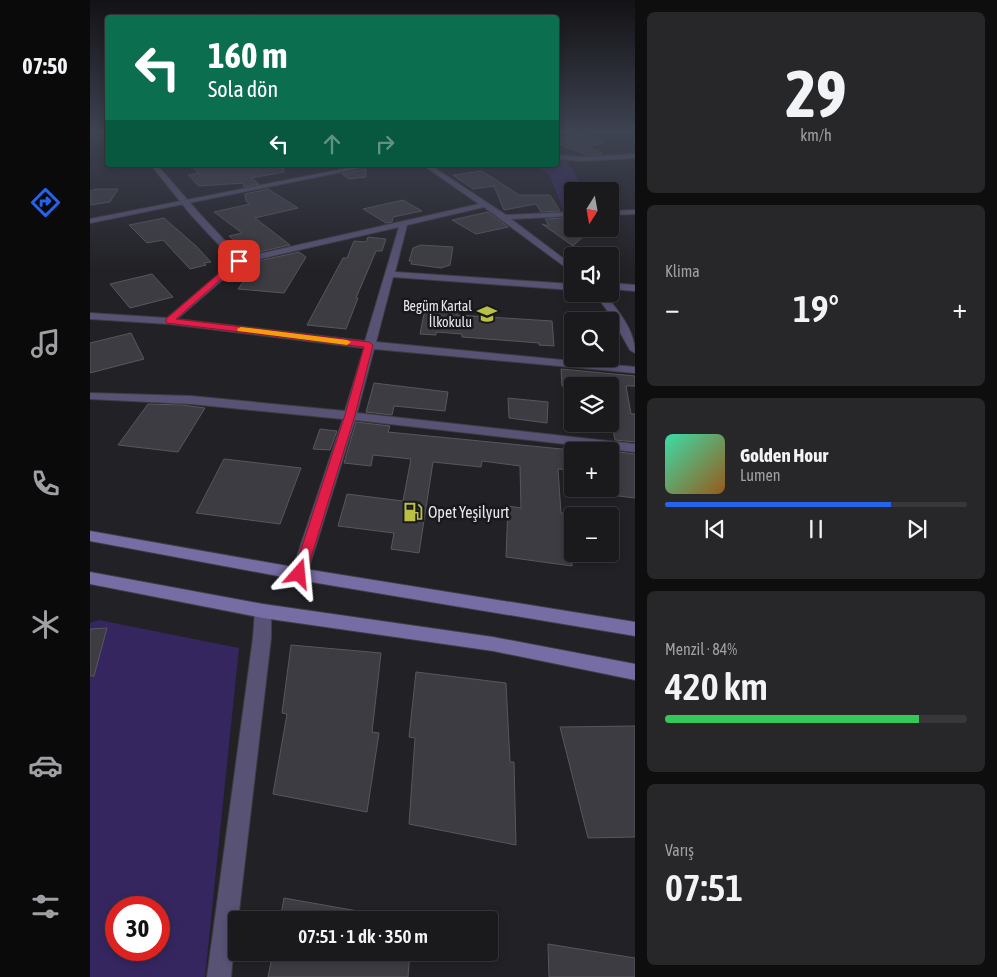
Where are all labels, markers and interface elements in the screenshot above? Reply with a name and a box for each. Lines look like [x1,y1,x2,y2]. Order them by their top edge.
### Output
icon: left [125,35,190,100]
text: 160 m [208,35,287,75]
text: 07:50 [22,53,68,79]
text: 29 [785,56,847,131]
text: Sola dön [208,76,278,102]
text: km/h [800,126,832,144]
icon: left [265,130,293,158]
icon: ahead [318,130,346,158]
icon: right [371,130,399,158]
north arrow [564,182,619,238]
map controls [564,182,619,562]
icon: directions [28,185,63,220]
pin [218,240,260,282]
icon: arrive [225,247,253,275]
button: sound [564,247,619,302]
text: Klima [665,262,700,280]
text: 19° [793,287,839,330]
text: − [665,292,680,324]
text: + [952,292,967,324]
place label: Begüm Kartal İlkokulu [403,298,472,330]
school or university icon: Begüm Kartal İlkokulu [476,303,498,325]
button: search [564,312,619,367]
icon: music [28,326,63,361]
button: layers [564,377,619,432]
button: + [564,442,619,497]
text: Golden Hour [740,444,828,466]
icon: phone [28,466,63,501]
text: Lumen [740,466,780,484]
fuel station icon: Opet Yeşilyurt [402,501,424,523]
place label: Opet Yeşilyurt [428,503,510,522]
button: − [564,507,619,562]
icon: previous [701,515,729,543]
icon: pause [802,515,830,543]
icon: next [903,515,931,543]
position arrow [272,547,324,599]
icon: climate [28,607,63,642]
text: Menzil · 84% [665,640,737,658]
text: 420 km [665,665,768,708]
icon: car [28,748,63,783]
text: Varış [665,841,694,859]
text: 07:51 [665,866,743,909]
icon: filters [28,889,63,924]
speed limit sign: 30 [105,896,170,961]
text: 07:51 · 1 dk · 350 m [298,925,428,947]

